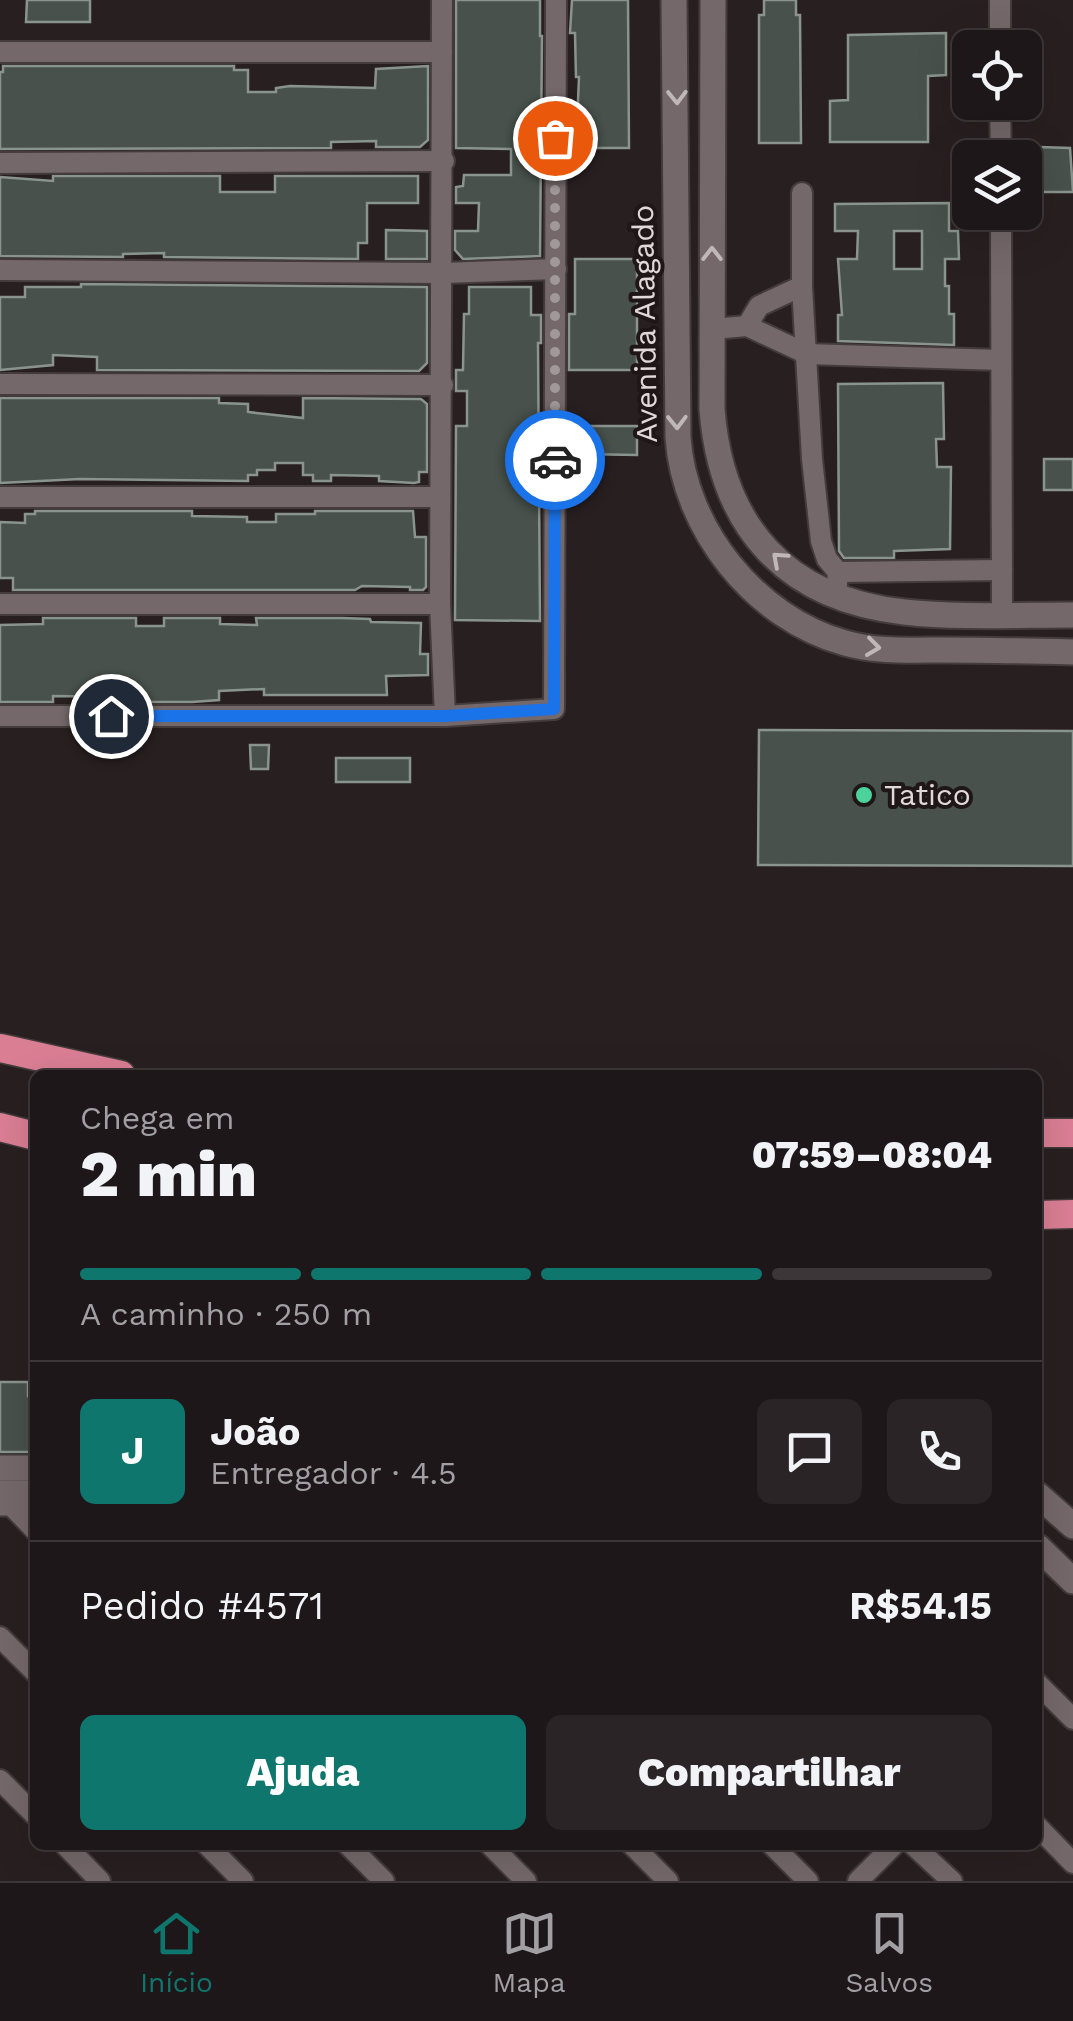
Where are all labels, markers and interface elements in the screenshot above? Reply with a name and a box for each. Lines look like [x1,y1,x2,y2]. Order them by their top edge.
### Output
map controls [952,30,1042,230]
button: locate [952,30,1042,120]
one-way arrow [666,90,687,106]
pin [513,96,598,181]
icon: bag [528,111,583,166]
button: layers [952,140,1042,230]
street label: Avenida Alagado [625,205,664,443]
one-way arrow [701,246,723,262]
courier [505,410,605,510]
one-way arrow [667,415,688,431]
icon: car [528,433,583,488]
one-way arrow [772,553,791,571]
one-way arrow [865,636,881,657]
pin [69,674,154,759]
icon: home [84,689,139,744]
place label: Tatico [884,777,971,812]
marker: Tatico [853,784,875,806]
text: Chega em [80,1099,235,1137]
text: 07:59–08:04 [752,1133,992,1177]
text: 2 min [80,1136,257,1212]
text: A caminho · 250 m [80,1295,372,1333]
button: chat [757,1399,862,1504]
button: phone [887,1399,992,1504]
text: João [210,1410,301,1454]
text: J [121,1429,144,1473]
text: Entregador · 4.5 [210,1454,457,1492]
text: Pedido #4571 [80,1584,324,1628]
text: R$54.15 [849,1584,992,1628]
button: Ajuda [80,1715,526,1830]
button: Compartilhar [546,1715,992,1830]
tab: Início [140,1906,213,1999]
tab: Mapa [493,1906,566,1999]
tab: Salvos [845,1906,933,1999]

